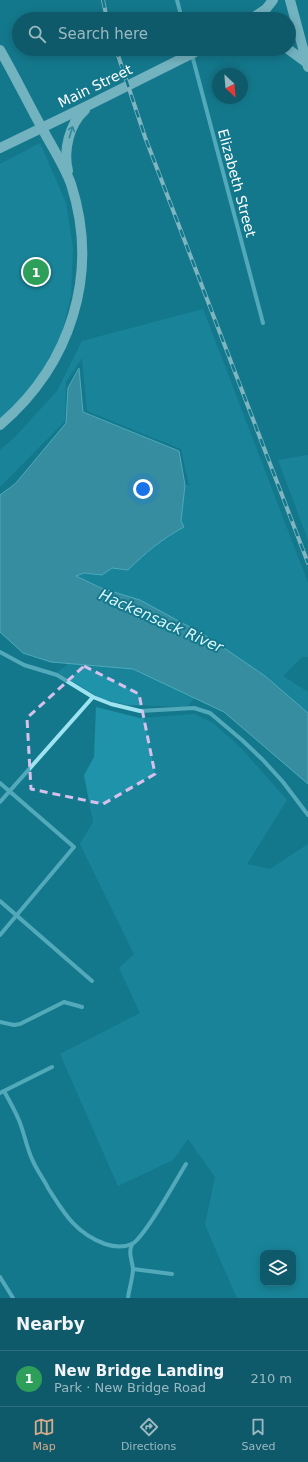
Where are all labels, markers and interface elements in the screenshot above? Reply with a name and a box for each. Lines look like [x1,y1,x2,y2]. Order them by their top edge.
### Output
search box [12,12,296,56]
icon: search [26,23,48,45]
text: Search here [58,25,148,43]
street label: Main Street [55,61,135,111]
north arrow [212,68,248,104]
one-way arrow [68,126,75,139]
street label: Elizabeth Street [215,127,259,239]
pin: 1 [23,257,49,287]
your location [133,479,153,499]
water label: Hackensack River [96,586,226,657]
map controls [260,1250,296,1286]
button: layers [260,1250,296,1286]
text: Nearby [16,1314,85,1334]
text: New Bridge Landing [54,1362,224,1380]
text: 1 [24,1371,34,1386]
text: 210 m [250,1371,292,1386]
text: Park · New Bridge Road [54,1380,206,1395]
tab: Map [33,1416,56,1453]
tab: Directions [121,1416,176,1453]
tab: Saved [241,1416,275,1453]

